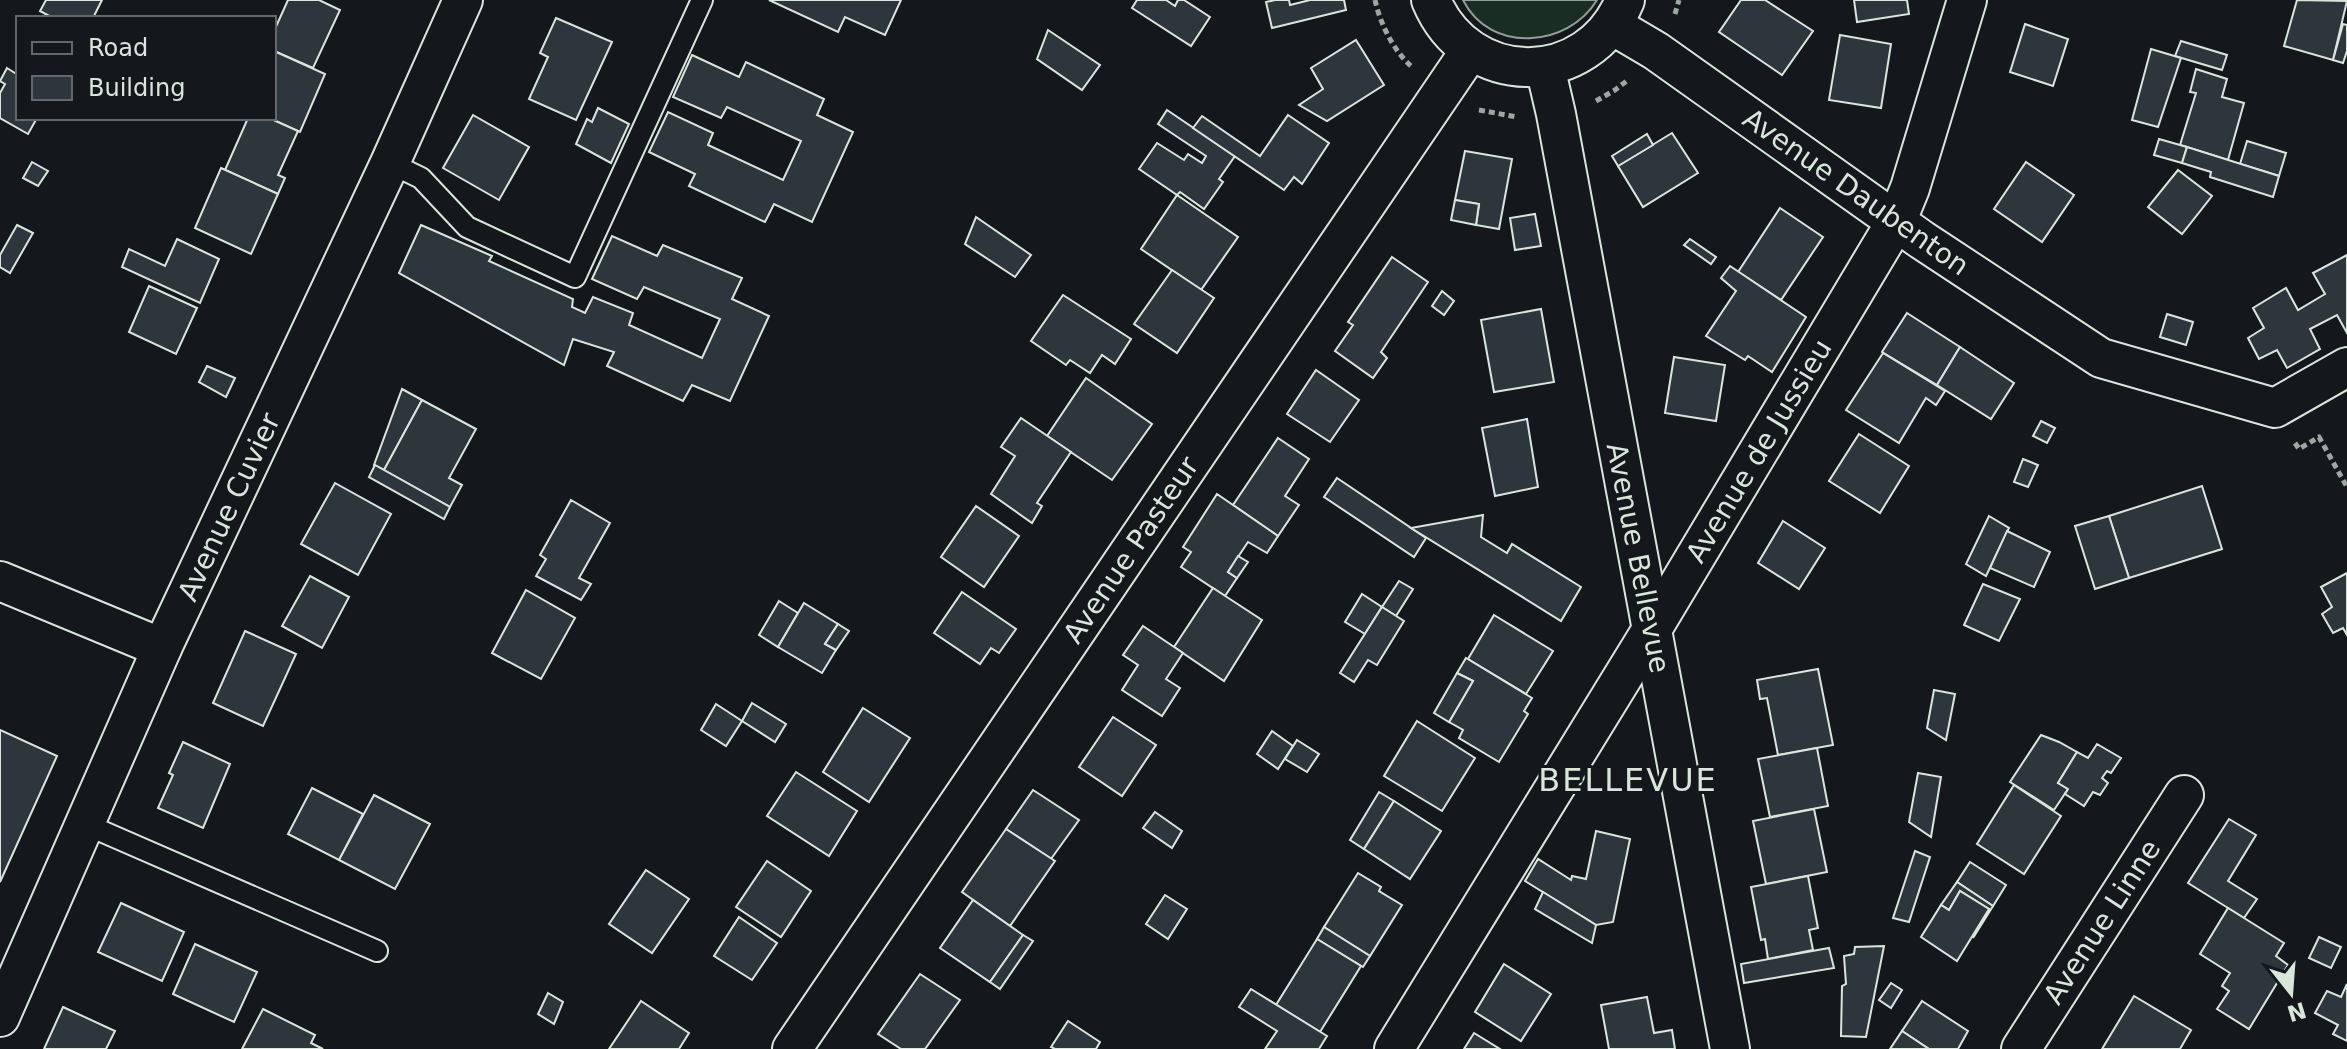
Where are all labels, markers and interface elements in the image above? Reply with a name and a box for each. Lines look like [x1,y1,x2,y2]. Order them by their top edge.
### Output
legend [16,16,276,120]
text: Road [88,34,148,62]
text: Building [88,74,185,102]
street label: Avenue Daubenton [1737,102,1975,282]
street label: Avenue de Jussieu [1679,333,1839,569]
street label: Avenue Cuvier [171,407,287,606]
street label: Avenue Bellevue [1600,440,1676,676]
street label: Avenue Pasteur [1056,450,1206,649]
district label: BELLEVUE [1538,761,1718,799]
street label: Avenue Linne [2037,834,2167,1010]
north arrow [2251,953,2331,1033]
text: N [2284,997,2309,1026]

